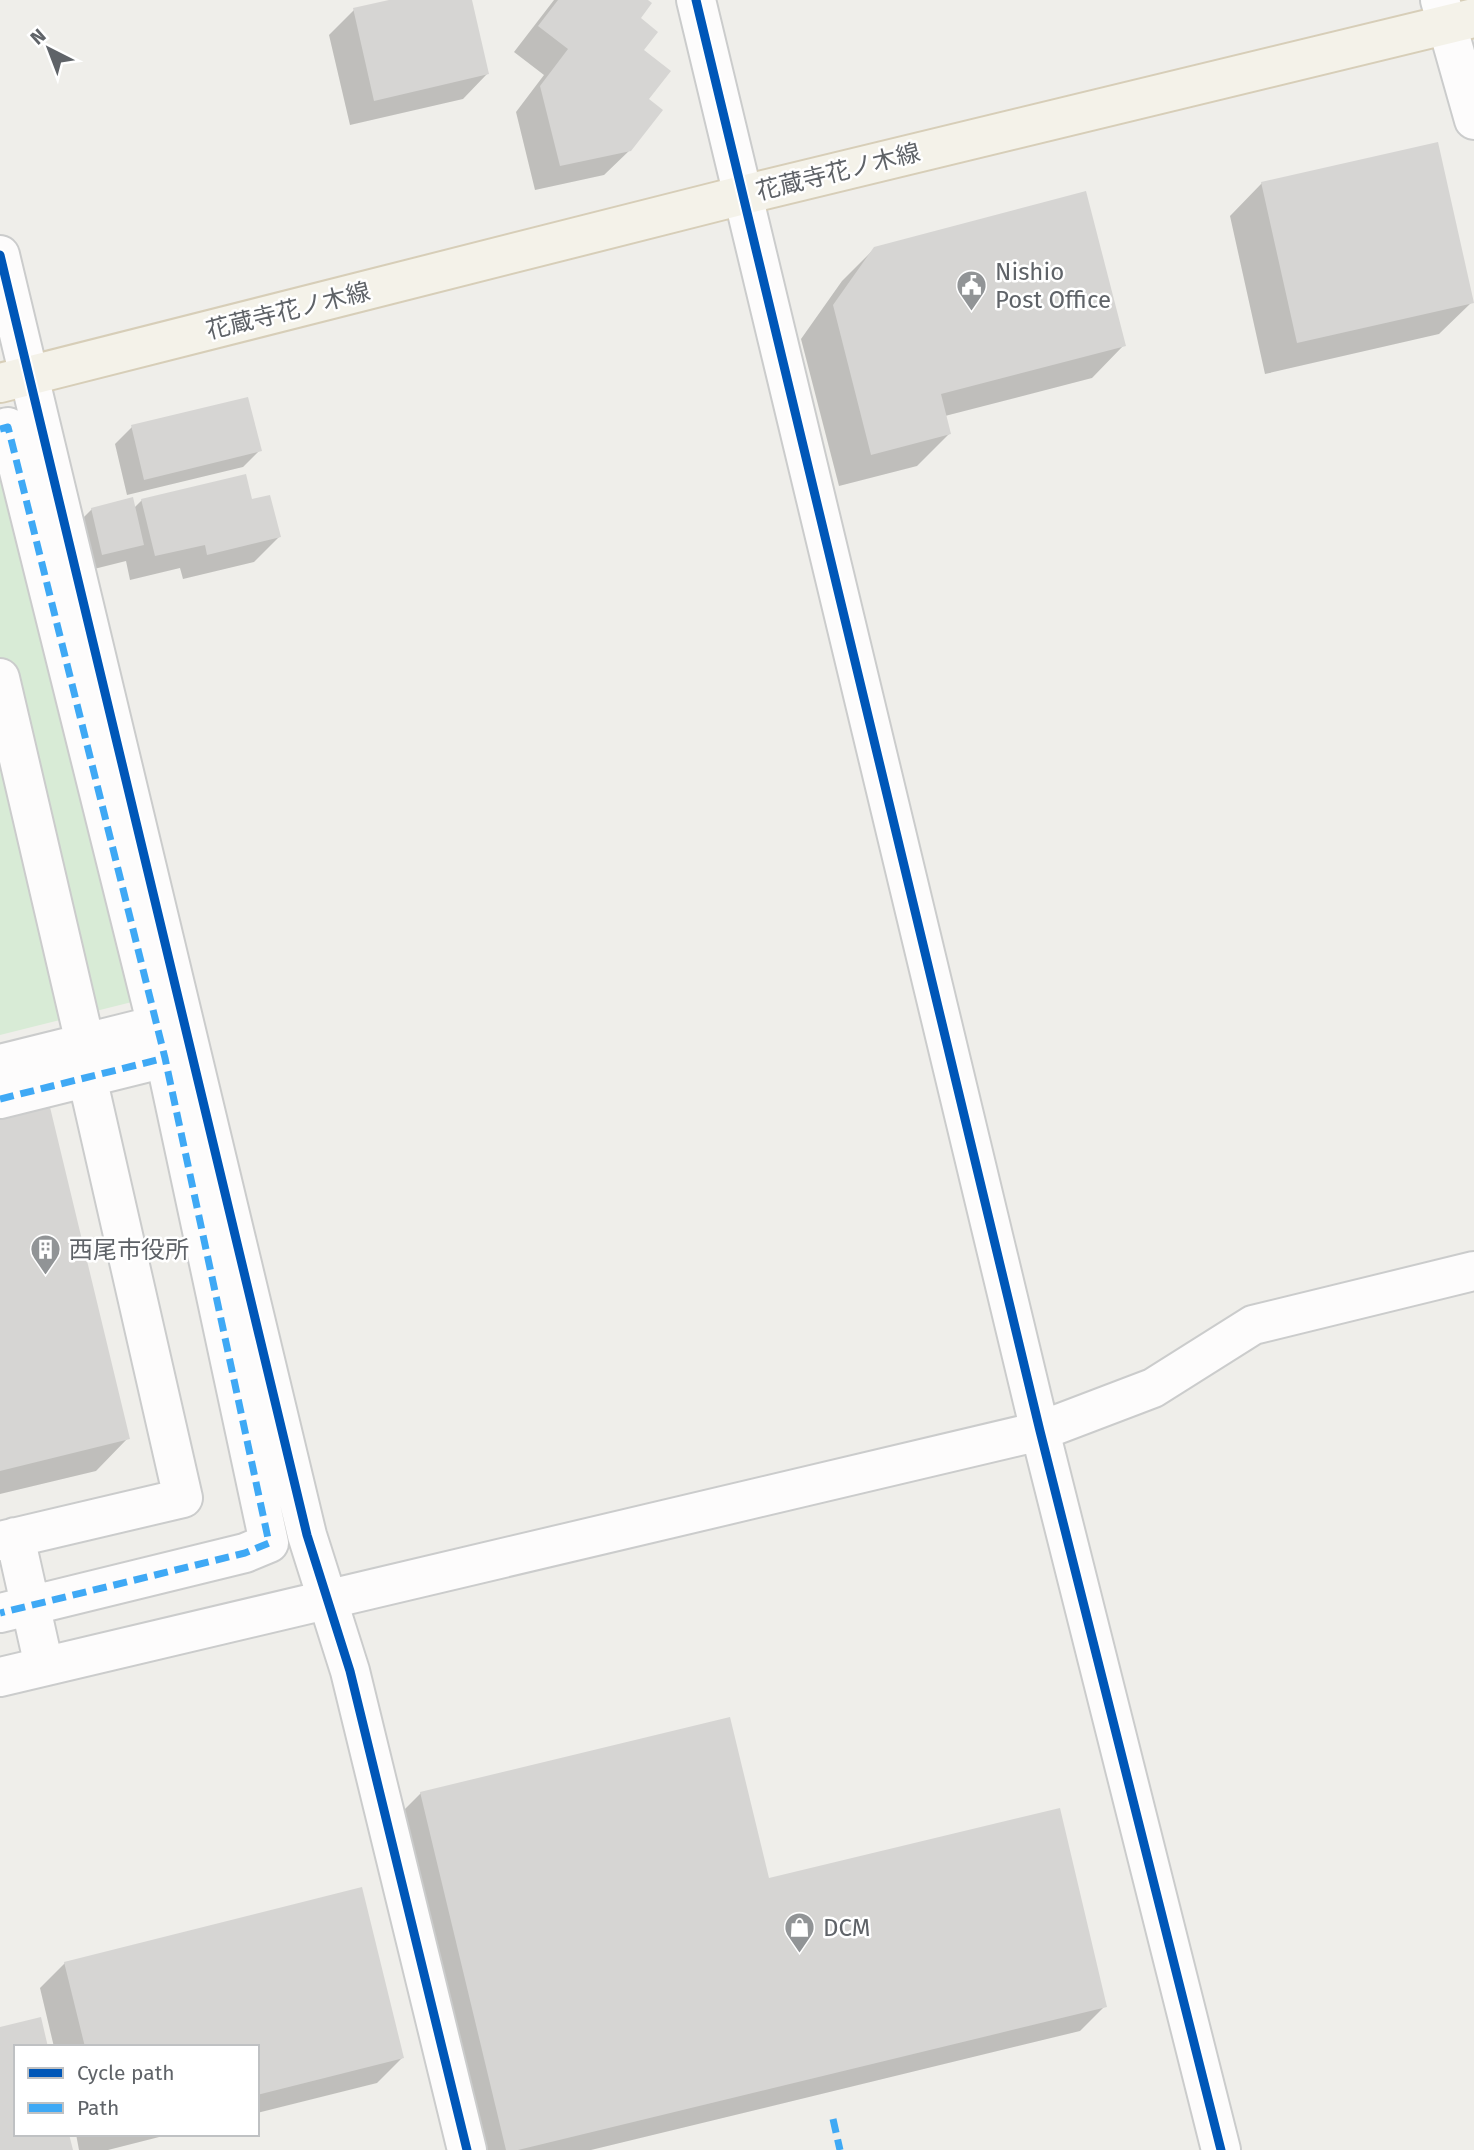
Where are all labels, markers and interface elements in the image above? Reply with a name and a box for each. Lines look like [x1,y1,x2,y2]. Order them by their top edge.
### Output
north arrow [14,14,84,84]
text: N [26,24,50,50]
street label: 花蔵寺花ノ木線 [753,138,923,206]
place label: Nishio Post Office [995,258,1111,314]
public building icon: Nishio Post Office [955,269,989,313]
street label: 花蔵寺花ノ木線 [203,277,373,345]
building icon: 西尾市役所 [29,1233,63,1277]
place label: 西尾市役所 [69,1236,189,1264]
shop icon: DCM [783,1911,817,1955]
place label: DCM [823,1914,870,1942]
legend [14,2045,259,2136]
text: Cycle path [77,2060,175,2086]
text: Path [77,2095,119,2121]

